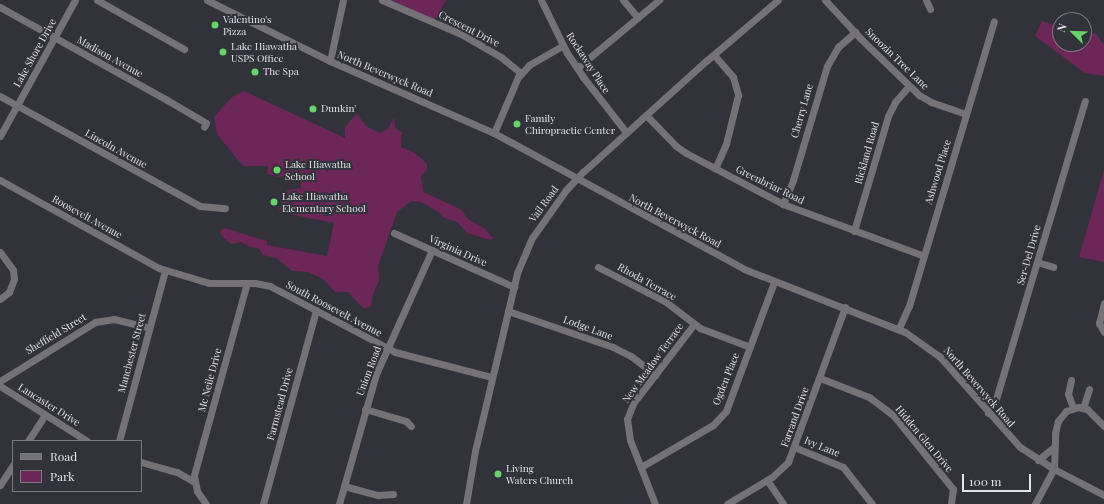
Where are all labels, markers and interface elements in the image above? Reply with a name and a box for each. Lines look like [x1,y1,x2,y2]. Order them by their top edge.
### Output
street label: Crescent Drive [436,8,502,50]
north arrow [1052,12,1092,52]
place label: Valentino's Pizza [223,13,272,36]
street label: Lake Shore Drive [11,17,59,89]
marker: Valentino's Pizza [210,20,220,30]
text: N [1053,21,1070,34]
street label: Snoozin Tree Lane [863,26,931,92]
street label: Rockaway Place [564,30,612,96]
street label: Madison Avenue [75,34,145,80]
place label: Lake Hiawatha USPS Office [231,40,297,64]
marker: Lake Hiawatha USPS Office [218,47,228,57]
street label: North Beverwyck Road [335,48,435,100]
place label: The Spa [263,66,299,78]
marker: The Spa [250,67,260,77]
street label: Cherry Lane [788,82,816,140]
place label: Dunkin' [321,103,356,115]
marker: Dunkin' [308,104,318,114]
place label: Family Chiropractic Center [525,112,615,136]
marker: Family Chiropractic Center [512,119,522,129]
street label: Rickland Road [852,120,882,186]
street label: Lincoln Avenue [83,127,149,171]
street label: Ashwood Place [922,138,954,206]
place label: Lake Hiawatha School [285,158,351,182]
street label: Greenbriar Road [734,163,806,207]
marker: Lake Hiawatha School [272,165,282,175]
street label: Vail Road [527,184,561,224]
place label: Lake Hiawatha Elementary School [282,190,366,214]
street label: North Beverwyck Road [627,192,723,250]
street label: Roosevelt Avenue [50,193,124,241]
marker: Lake Hiawatha Elementary School [269,197,279,207]
street label: Ser-Del Drive [1015,224,1043,286]
street label: Virginia Drive [427,233,489,269]
street label: Rhoda Terrace [615,261,679,303]
street label: South Roosevelt Avenue [284,279,384,339]
street label: Sheffield Street [23,311,89,357]
street label: Manchester Street [116,312,148,394]
street label: Lodge Lane [562,314,614,342]
street label: New Meadow Terrace [620,320,686,406]
street label: Union Road [354,344,384,398]
street label: North Beverwyck Road [941,344,1017,430]
street label: Mc Neile Drive [196,347,224,413]
street label: Ogden Place [710,351,742,407]
street label: Farmstead Drive [265,366,295,442]
street label: Lancaster Drive [16,381,82,429]
street label: Farrand Drive [779,385,811,449]
street label: Hidden Glen Drive [893,403,955,475]
street label: Ivy Lane [802,434,842,460]
legend [12,440,142,492]
text: Road [50,448,77,464]
place label: Living Waters Church [506,462,573,486]
scale bar [964,466,1033,492]
text: Park [50,468,75,484]
marker: Living Waters Church [493,469,503,479]
text: 100 m [969,473,1001,489]

